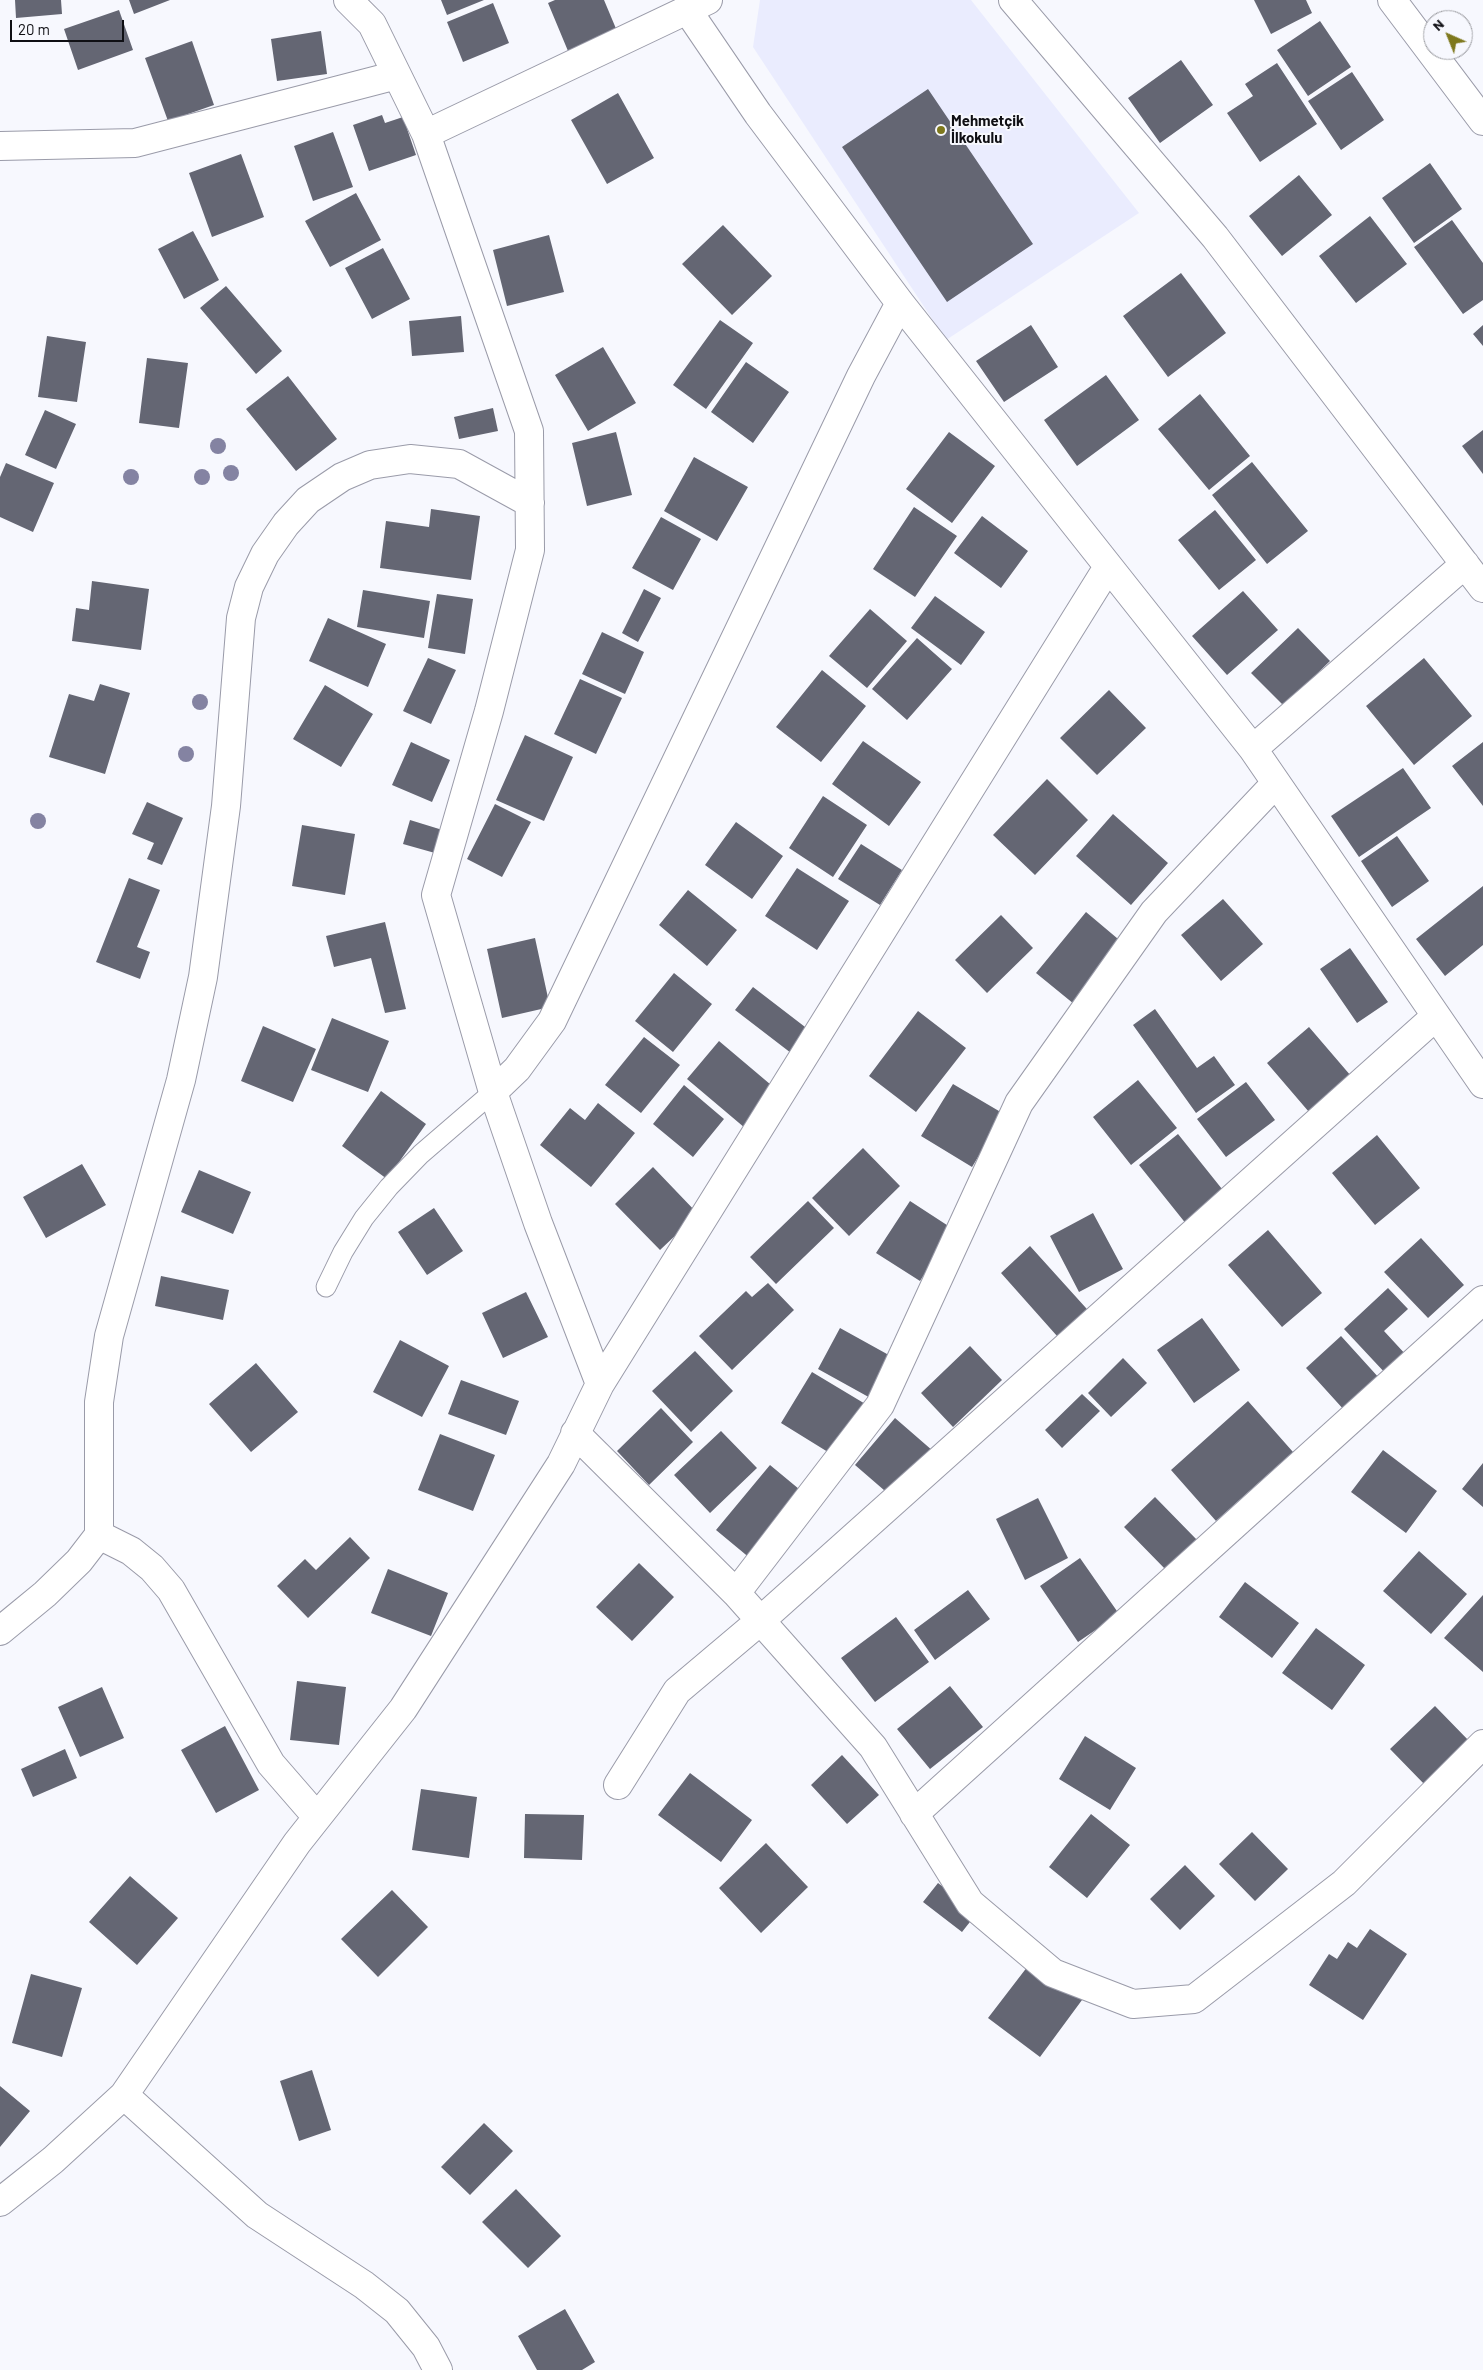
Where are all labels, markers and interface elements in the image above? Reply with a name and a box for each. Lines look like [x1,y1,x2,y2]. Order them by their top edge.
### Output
scale bar [12,10,126,42]
north arrow [1423,10,1473,60]
text: N [1429,15,1447,34]
text: 20 m [18,20,50,38]
place label: Mehmetçik İlkokulu [951,112,1024,147]
marker: Mehmetçik İlkokulu [935,124,947,136]

